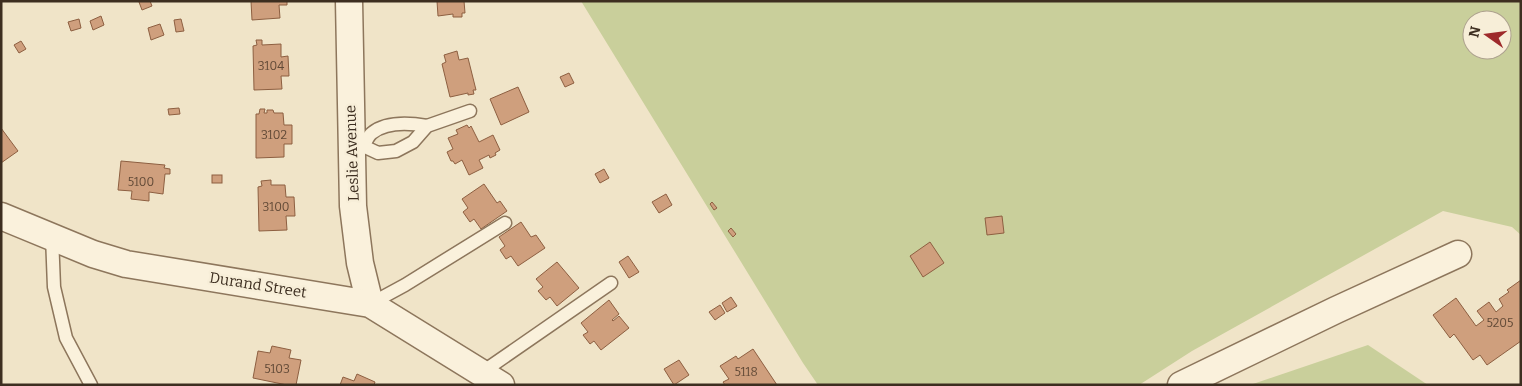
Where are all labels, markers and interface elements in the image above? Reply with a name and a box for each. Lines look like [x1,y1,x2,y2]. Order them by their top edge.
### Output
north arrow [1462,10,1512,60]
text: N [1465,24,1484,39]
house number: 3104 [258,59,284,73]
street label: Leslie Avenue [341,105,363,201]
house number: 3102 [261,128,287,142]
house number: 5100 [128,175,154,189]
house number: 3100 [262,200,290,214]
street label: Durand Street [208,268,308,302]
house number: 5205 [1487,316,1513,330]
house number: 5103 [264,362,290,376]
house number: 5118 [734,365,758,379]

